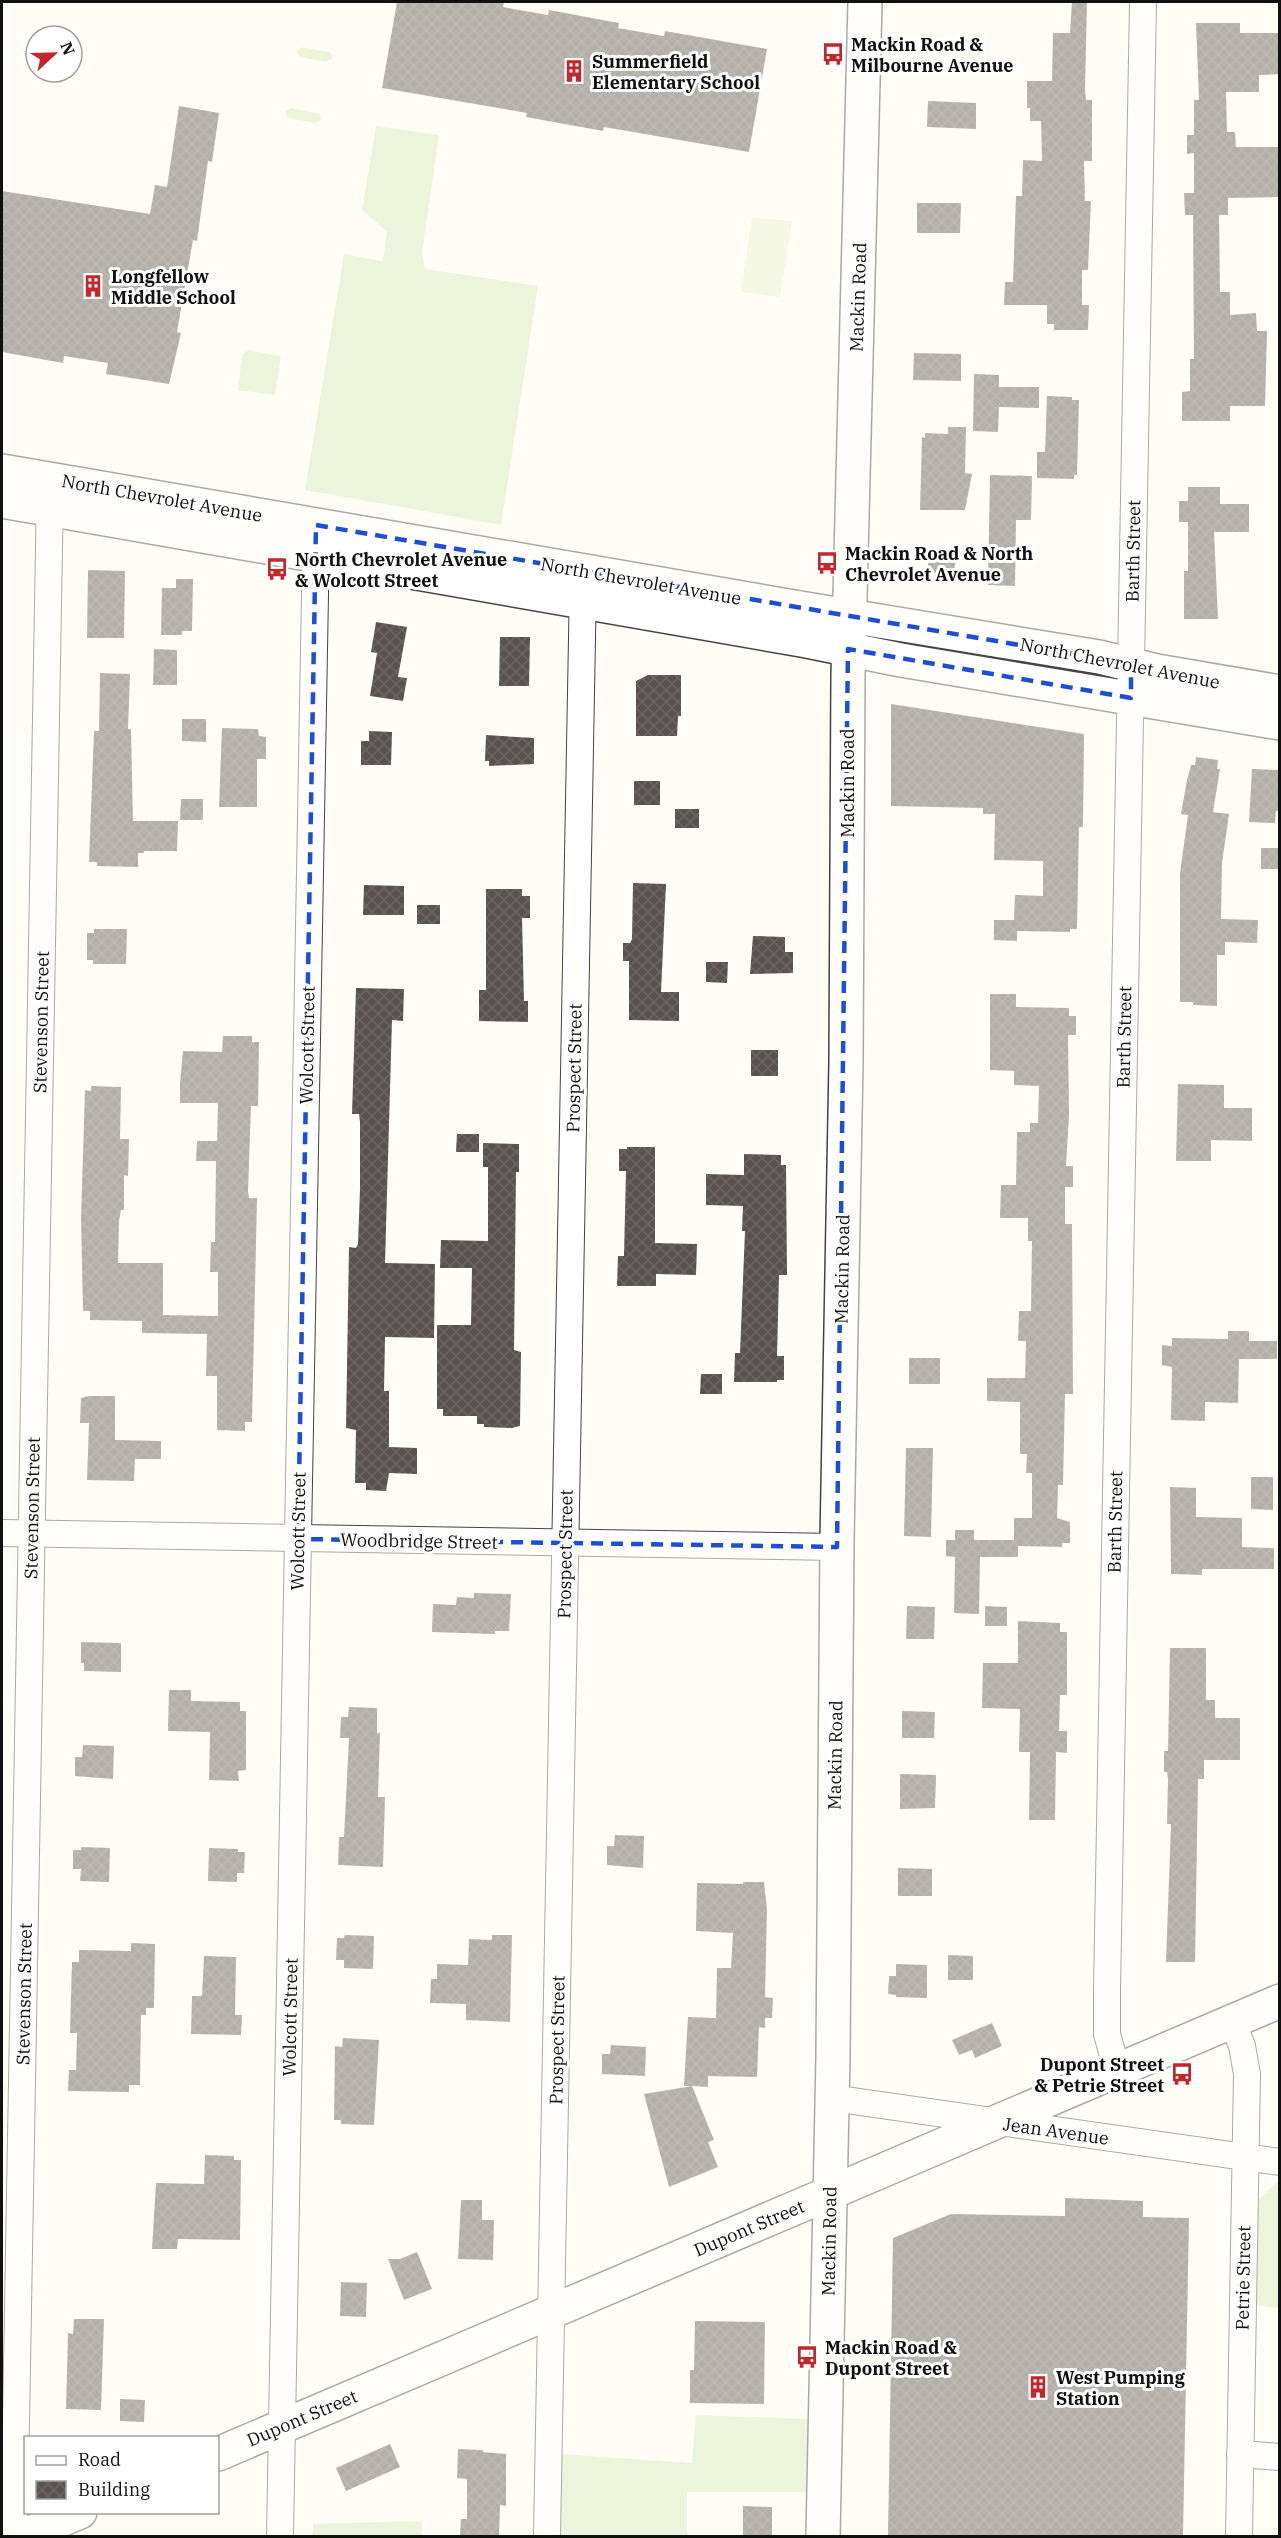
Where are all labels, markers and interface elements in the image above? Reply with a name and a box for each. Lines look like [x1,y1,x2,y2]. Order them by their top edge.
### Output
north arrow [24,24,84,84]
place label: Mackin Road & Milbourne Avenue [851,33,1014,77]
text: N [56,39,80,58]
bus stop icon: Mackin Road & Milbourne Avenue [820,41,846,67]
place label: Summerfield Elementary School [592,50,760,94]
building icon: Summerfield Elementary School [561,58,587,84]
street label: Mackin Road [845,242,871,352]
place label: Longfellow Middle School [111,265,236,309]
building icon: Longfellow Middle School [80,273,106,299]
street label: North Chevrolet Avenue [60,469,264,527]
street label: Barth Street [1121,500,1145,602]
place label: Mackin Road & North Chevrolet Avenue [845,542,1034,586]
place label: North Chevrolet Avenue & Wolcott Street [295,548,507,592]
bus stop icon: Mackin Road & North Chevrolet Avenue [814,550,840,576]
street label: North Chevrolet Avenue [539,552,743,610]
bus stop icon: North Chevrolet Avenue & Wolcott Street [264,556,290,582]
street label: North Chevrolet Avenue [1018,632,1222,694]
street label: Mackin Road [836,728,859,838]
street label: Stevenson Street [28,951,54,1093]
street label: Wolcott Street [294,985,320,1105]
street label: Barth Street [1112,986,1136,1088]
street label: Prospect Street [561,1003,587,1133]
street label: Mackin Road [830,1214,854,1324]
street label: Stevenson Street [19,1437,45,1579]
street label: Wolcott Street [285,1471,311,1591]
street label: Barth Street [1103,1471,1127,1573]
street label: Prospect Street [552,1489,578,1619]
street label: Woodbridge Street [340,1528,498,1554]
street label: Mackin Road [823,1700,847,1810]
street label: Stevenson Street [11,1923,37,2065]
street label: Wolcott Street [277,1957,303,2077]
street label: Prospect Street [544,1975,570,2105]
place label: Dupont Street & Petrie Street [1034,2053,1164,2097]
bus stop icon: Dupont Street & Petrie Street [1169,2061,1195,2087]
street label: Jean Avenue [1002,2112,1110,2150]
street label: Mackin Road [817,2186,841,2296]
street label: Dupont Street [690,2194,808,2262]
street label: Petrie Street [1231,2225,1255,2331]
place label: Mackin Road & Dupont Street [825,2336,958,2380]
bus stop icon: Mackin Road & Dupont Street [794,2344,820,2370]
place label: West Pumping Station [1056,2366,1185,2410]
building icon: West Pumping Station [1025,2374,1051,2400]
street label: Dupont Street [243,2384,361,2452]
legend [24,2436,219,2514]
text: Road [78,2448,121,2471]
text: Building [78,2478,150,2501]

